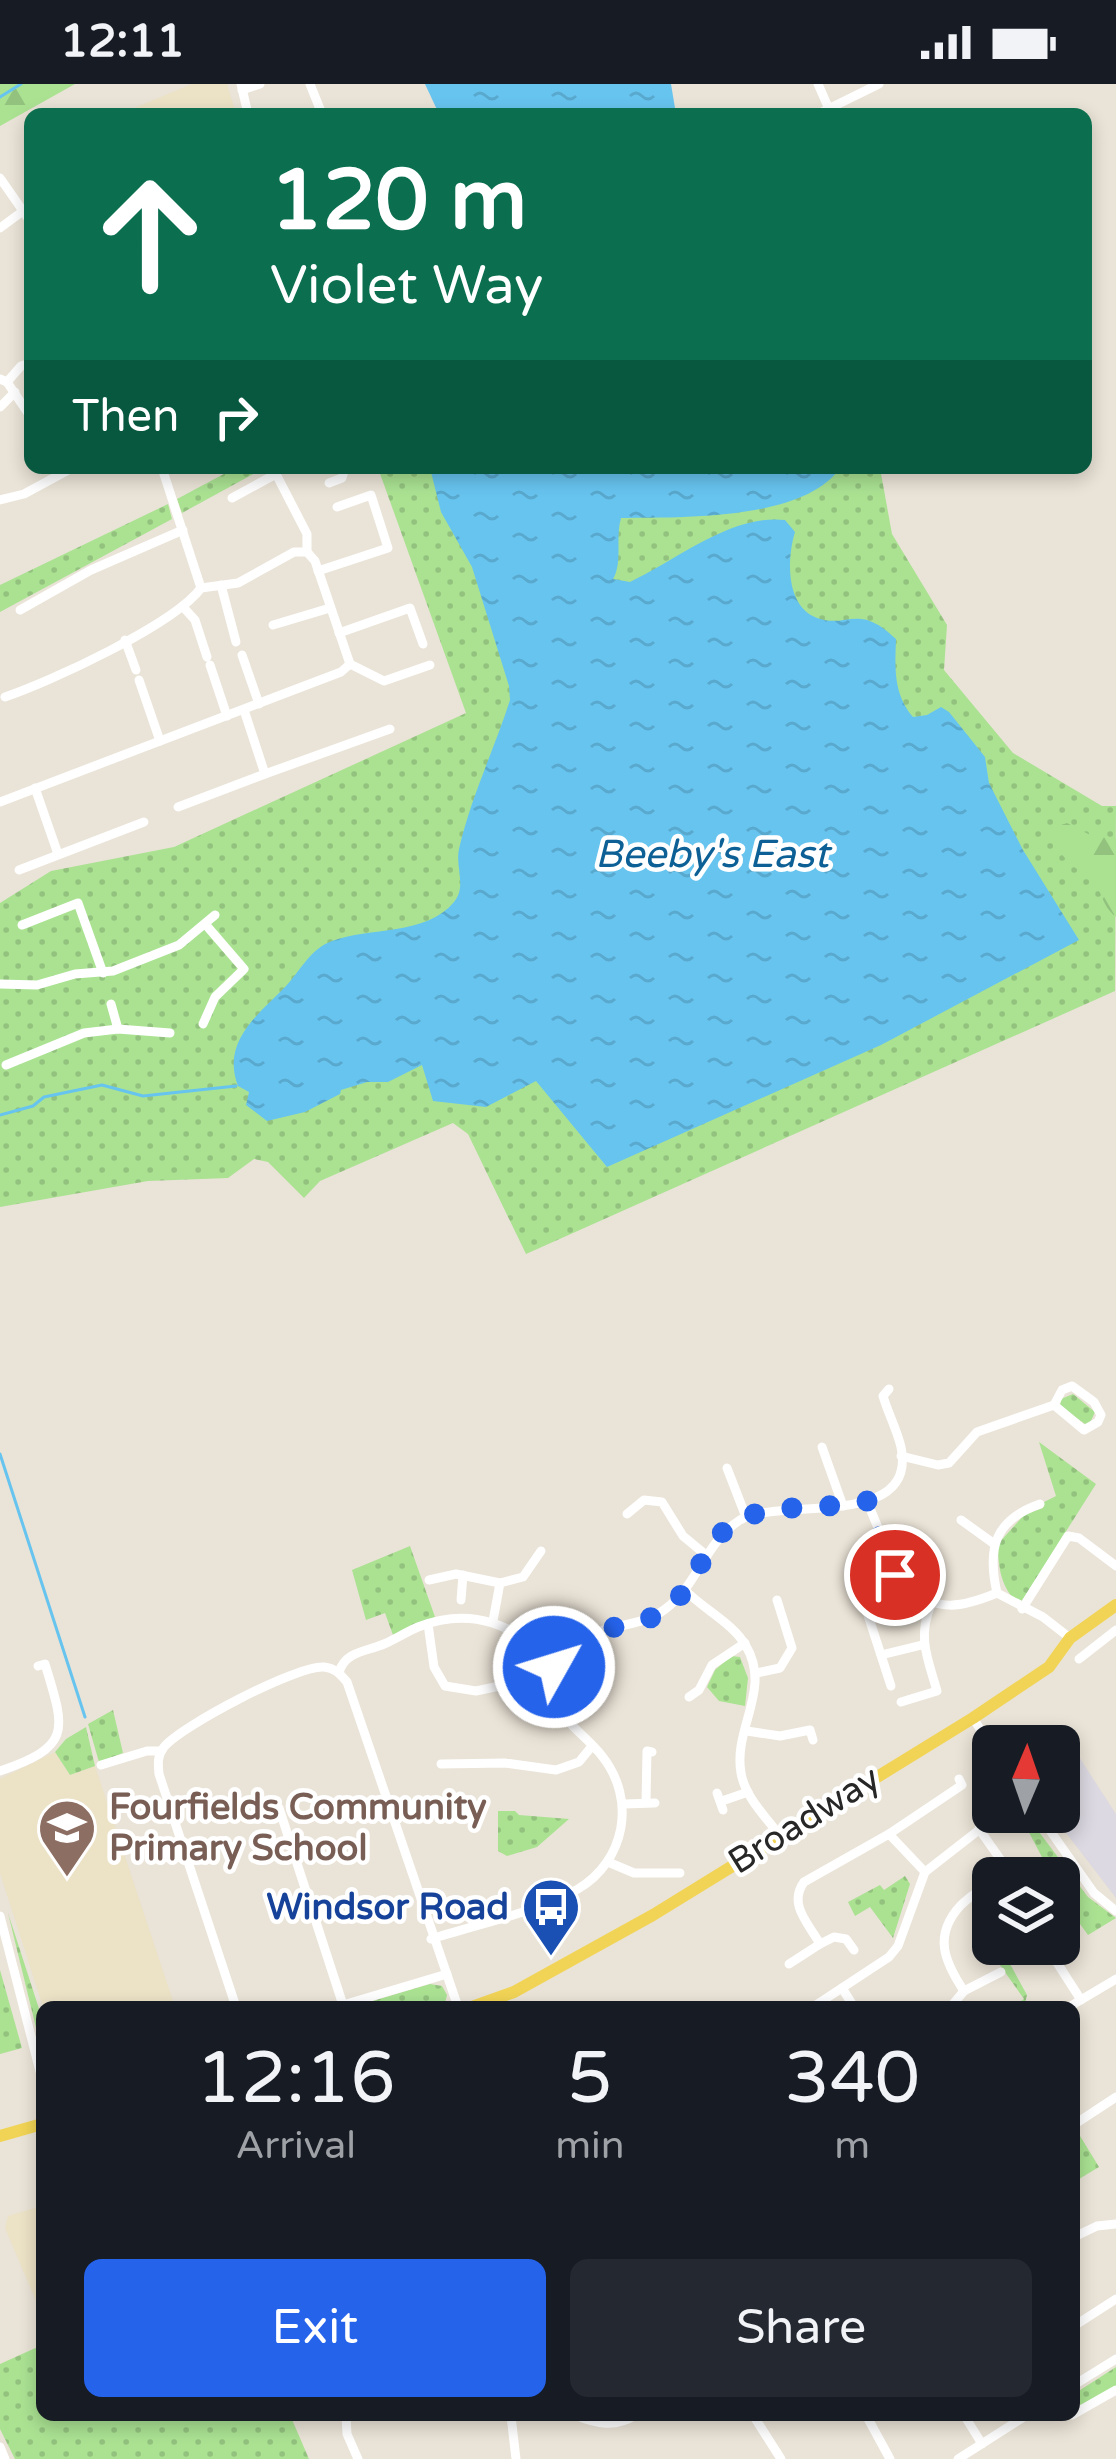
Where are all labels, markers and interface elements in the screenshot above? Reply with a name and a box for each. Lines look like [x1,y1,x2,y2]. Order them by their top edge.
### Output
text: 12:11 [60,15,185,69]
text: 120 m [270,151,527,252]
icon: ahead [72,156,228,312]
text: Violet Way [270,253,543,318]
icon: right [203,384,269,450]
text: Then [72,390,179,444]
water label: Beeby's East [595,831,833,878]
pin [844,1524,946,1626]
icon: arrive [862,1542,928,1608]
position arrow [491,1604,617,1730]
north arrow [972,1725,1080,1833]
map controls [972,1725,1080,1965]
street label: Broadway [720,1757,888,1883]
place label: Fourfields Community Primary School [109,1786,487,1870]
school or university icon: Fourfields Community Primary School [36,1797,98,1879]
button: layers [972,1857,1080,1965]
bus stop icon: Windsor Road [520,1876,582,1958]
place label: Windsor Road [267,1886,509,1929]
text: 12:16 [196,2036,395,2123]
text: 5 [567,2036,613,2123]
text: 340 [784,2036,920,2123]
text: Arrival [235,2122,356,2169]
text: min [555,2122,625,2169]
text: m [834,2122,870,2169]
button: Exit [84,2259,546,2397]
button: Share [570,2259,1032,2397]

